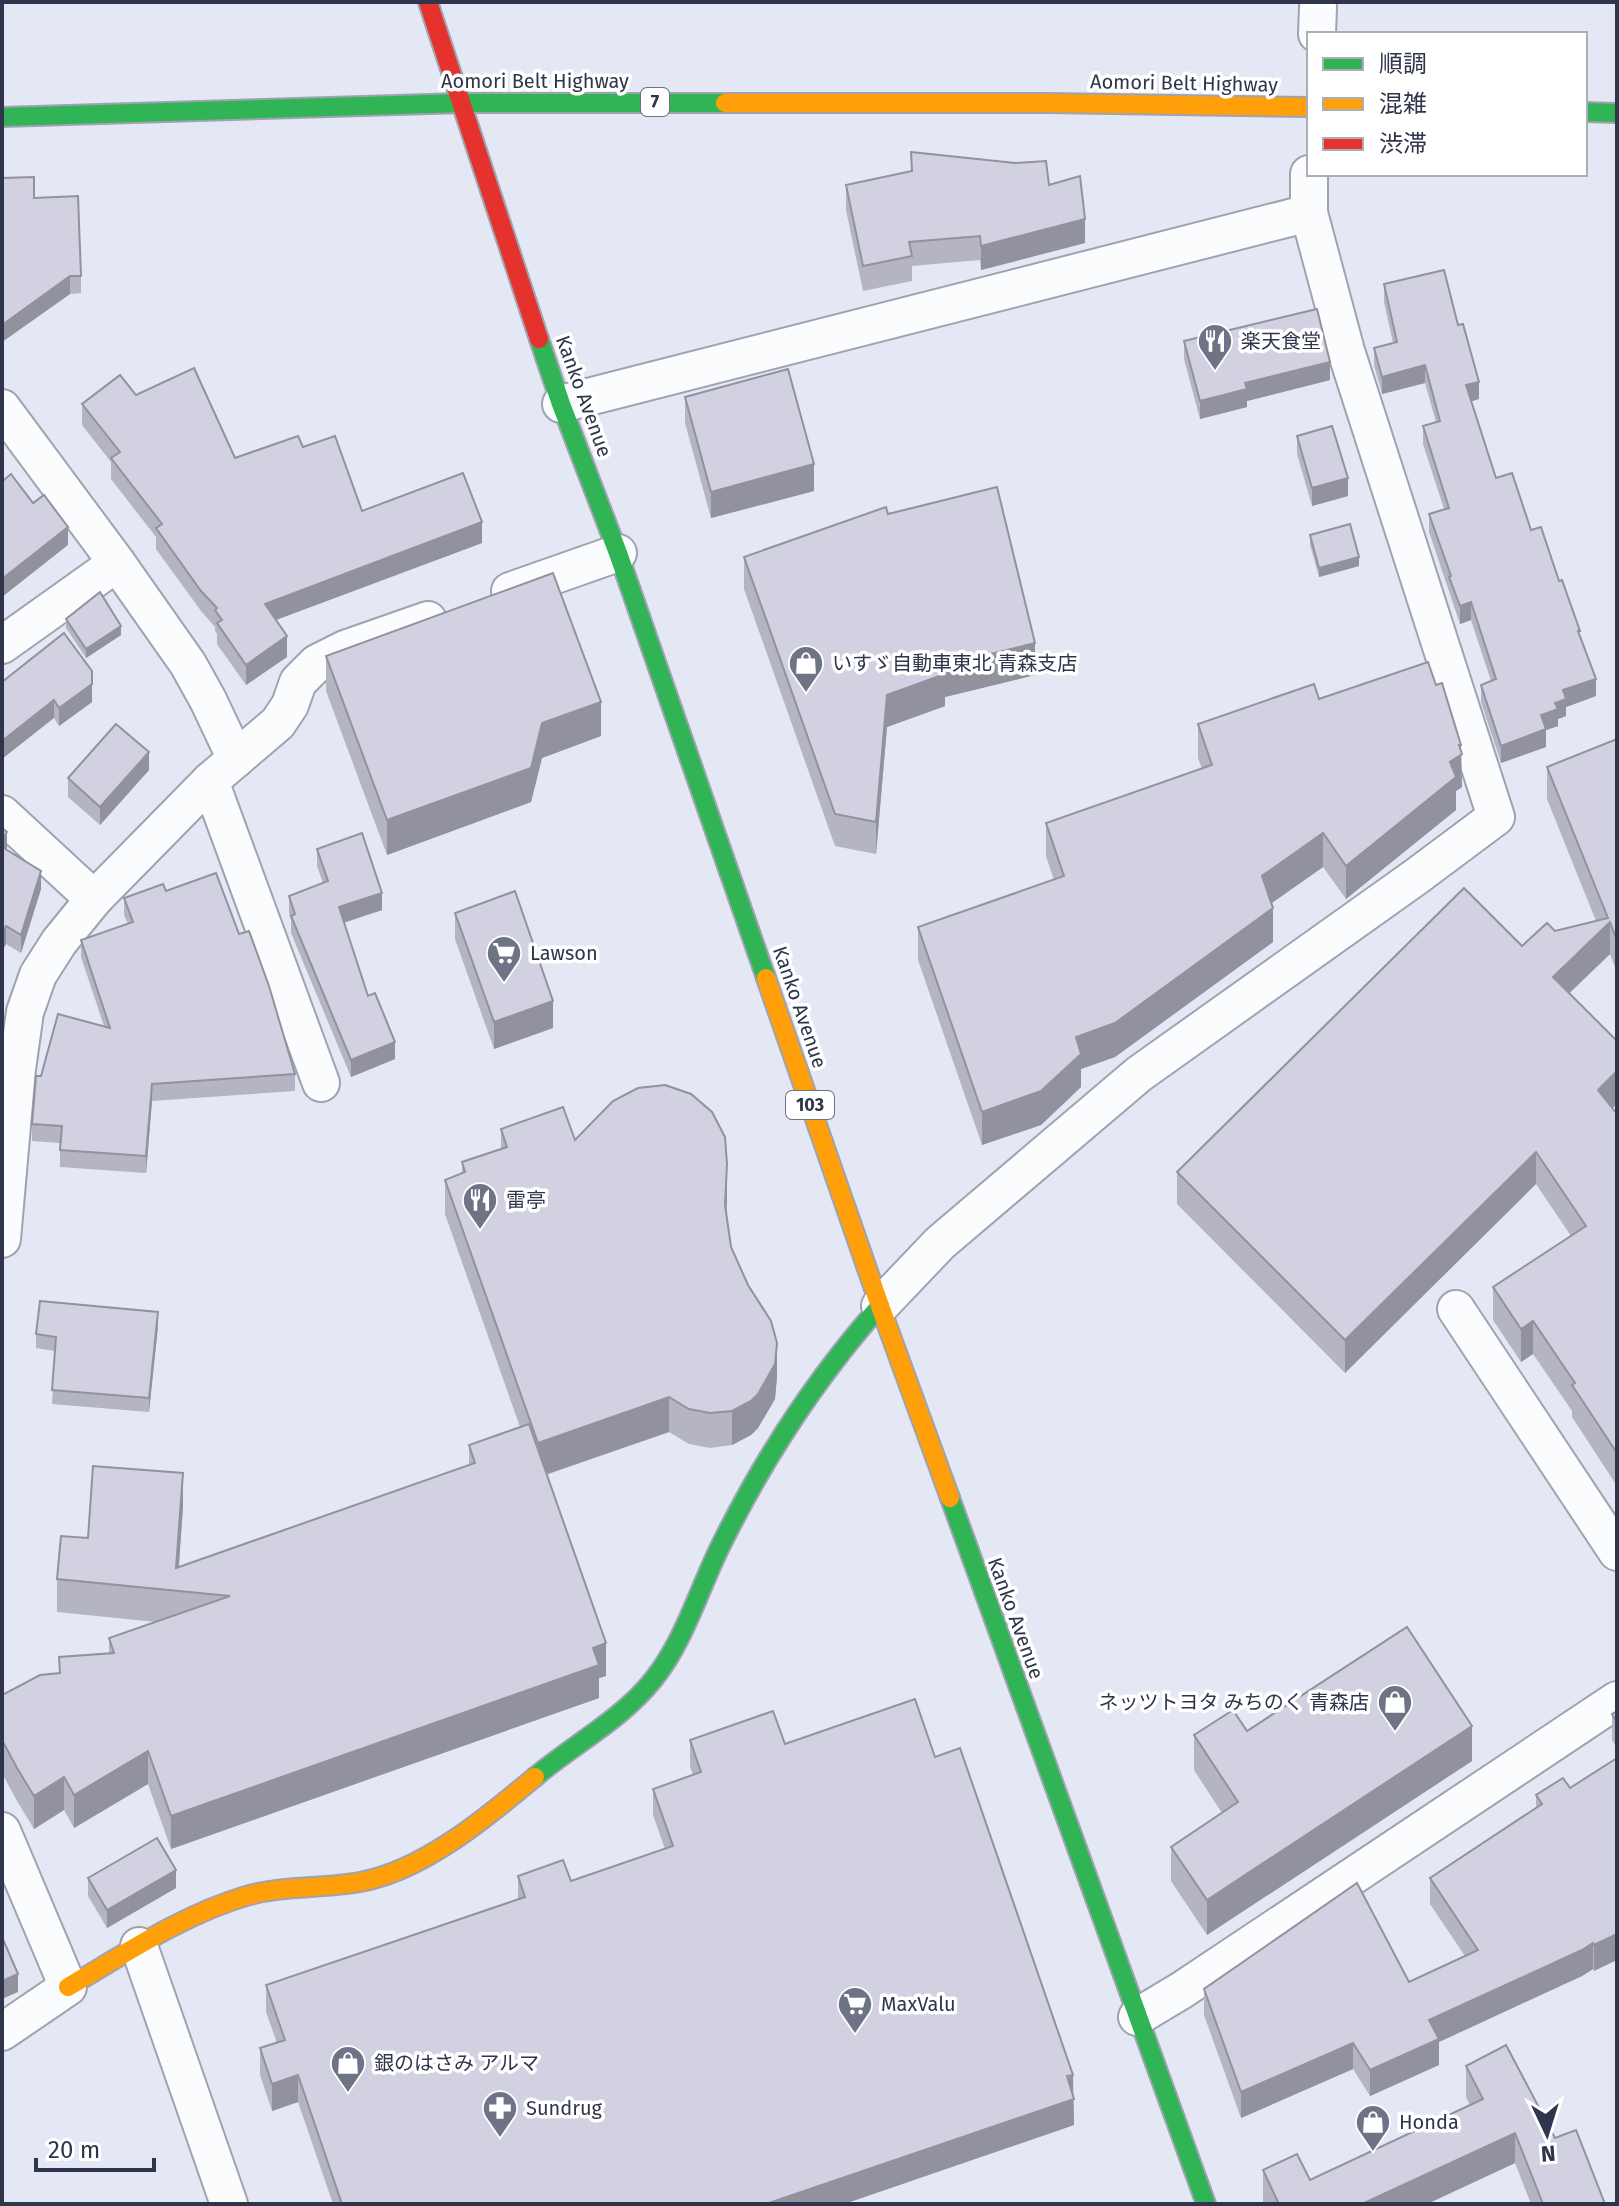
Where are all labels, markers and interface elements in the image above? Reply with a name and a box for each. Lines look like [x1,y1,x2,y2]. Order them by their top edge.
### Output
legend [1307,32,1587,176]
text: 順調 [1379,50,1427,78]
street label: Aomori Belt Highway [441,69,629,93]
street label: Aomori Belt Highway [1090,69,1278,97]
road number: 7 [641,88,669,116]
text: 混雑 [1379,90,1427,118]
text: 渋滞 [1379,130,1427,158]
restaurant icon: 楽天食堂 [1196,322,1234,372]
place label: 楽天食堂 [1241,329,1321,353]
street label: Kanko Avenue [551,332,617,460]
shop icon: いすゞ自動車東北 青森支店 [787,644,825,694]
place label: いすゞ自動車東北 青森支店 [832,651,1077,675]
supermarket icon: Lawson [485,934,523,984]
place label: Lawson [530,941,598,965]
street label: Kanko Avenue [768,943,832,1071]
road number: 103 [786,1091,834,1119]
restaurant icon: 雷亭 [461,1181,499,1231]
place label: 雷亭 [506,1188,546,1212]
street label: Kanko Avenue [983,1554,1049,1682]
shop icon: ネッツトヨタ みちのく 青森店 [1376,1683,1414,1733]
place label: ネッツトヨタ みちのく 青森店 [1098,1690,1369,1714]
supermarket icon: MaxValu [836,1985,874,2035]
place label: MaxValu [881,1992,956,2016]
shop icon: 銀のはさみ アルマ [329,2044,367,2094]
place label: 銀のはさみ アルマ [374,2051,539,2075]
pharmacy icon: Sundrug [481,2089,519,2139]
north arrow [1507,2094,1587,2174]
place label: Sundrug [526,2096,603,2120]
shop icon: Honda [1354,2103,1392,2153]
place label: Honda [1399,2110,1459,2134]
scale bar [36,2122,154,2172]
text: 20 m [48,2136,100,2164]
text: N [1540,2139,1557,2167]

